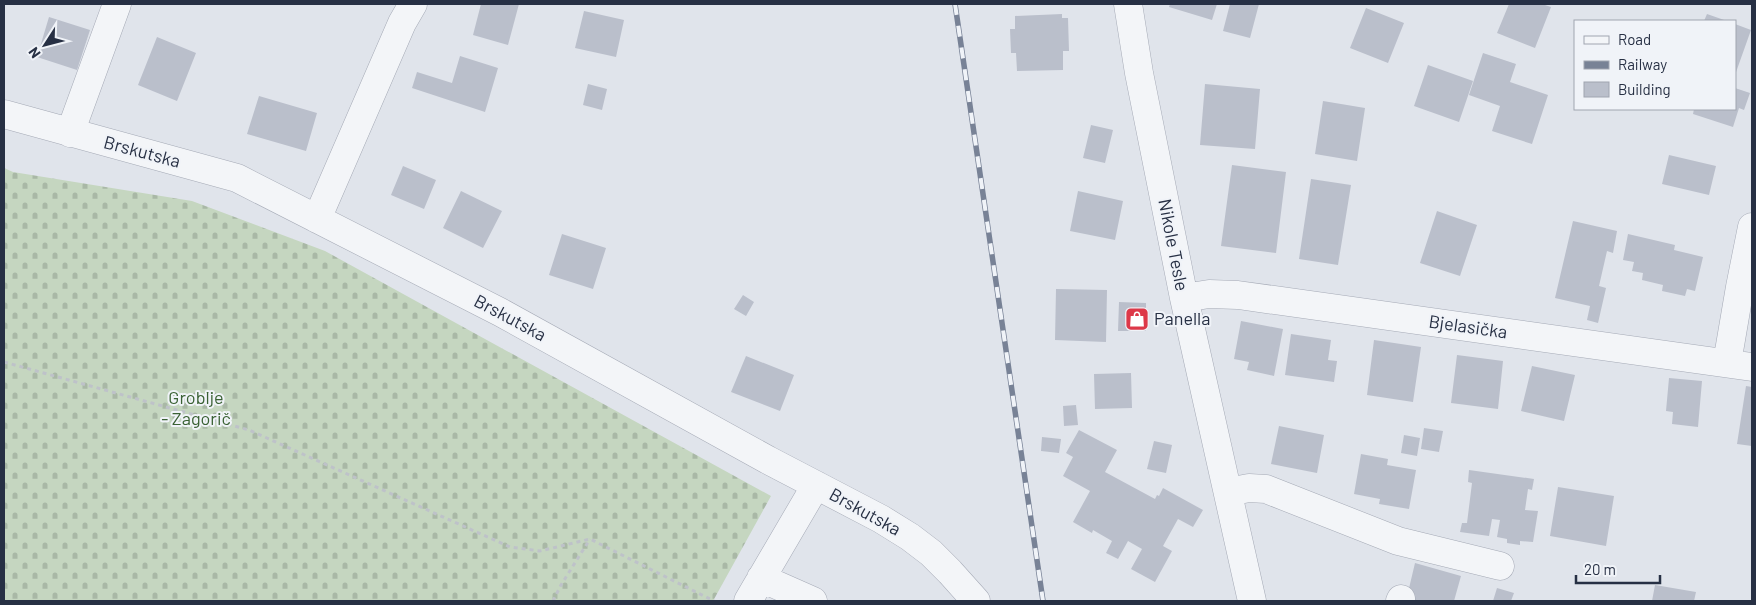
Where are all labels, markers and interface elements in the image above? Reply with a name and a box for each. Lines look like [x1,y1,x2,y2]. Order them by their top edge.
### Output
north arrow [20,20,70,70]
legend [1574,20,1736,110]
text: Road [1618,30,1651,48]
text: N [24,44,44,62]
text: Railway [1618,55,1667,73]
text: Building [1618,80,1671,98]
street label: Brskutska [102,130,183,172]
street label: Nikole Tesle [1154,197,1194,293]
street label: Brskutska [471,289,550,345]
shop icon: Panella [1124,306,1150,332]
place label: Panella [1154,307,1210,329]
street label: Bjelasička [1427,310,1509,342]
park label: Groblje - Zagorič [161,386,231,429]
street label: Brskutska [826,483,905,540]
scale bar [1576,552,1660,584]
text: 20 m [1584,560,1616,578]

